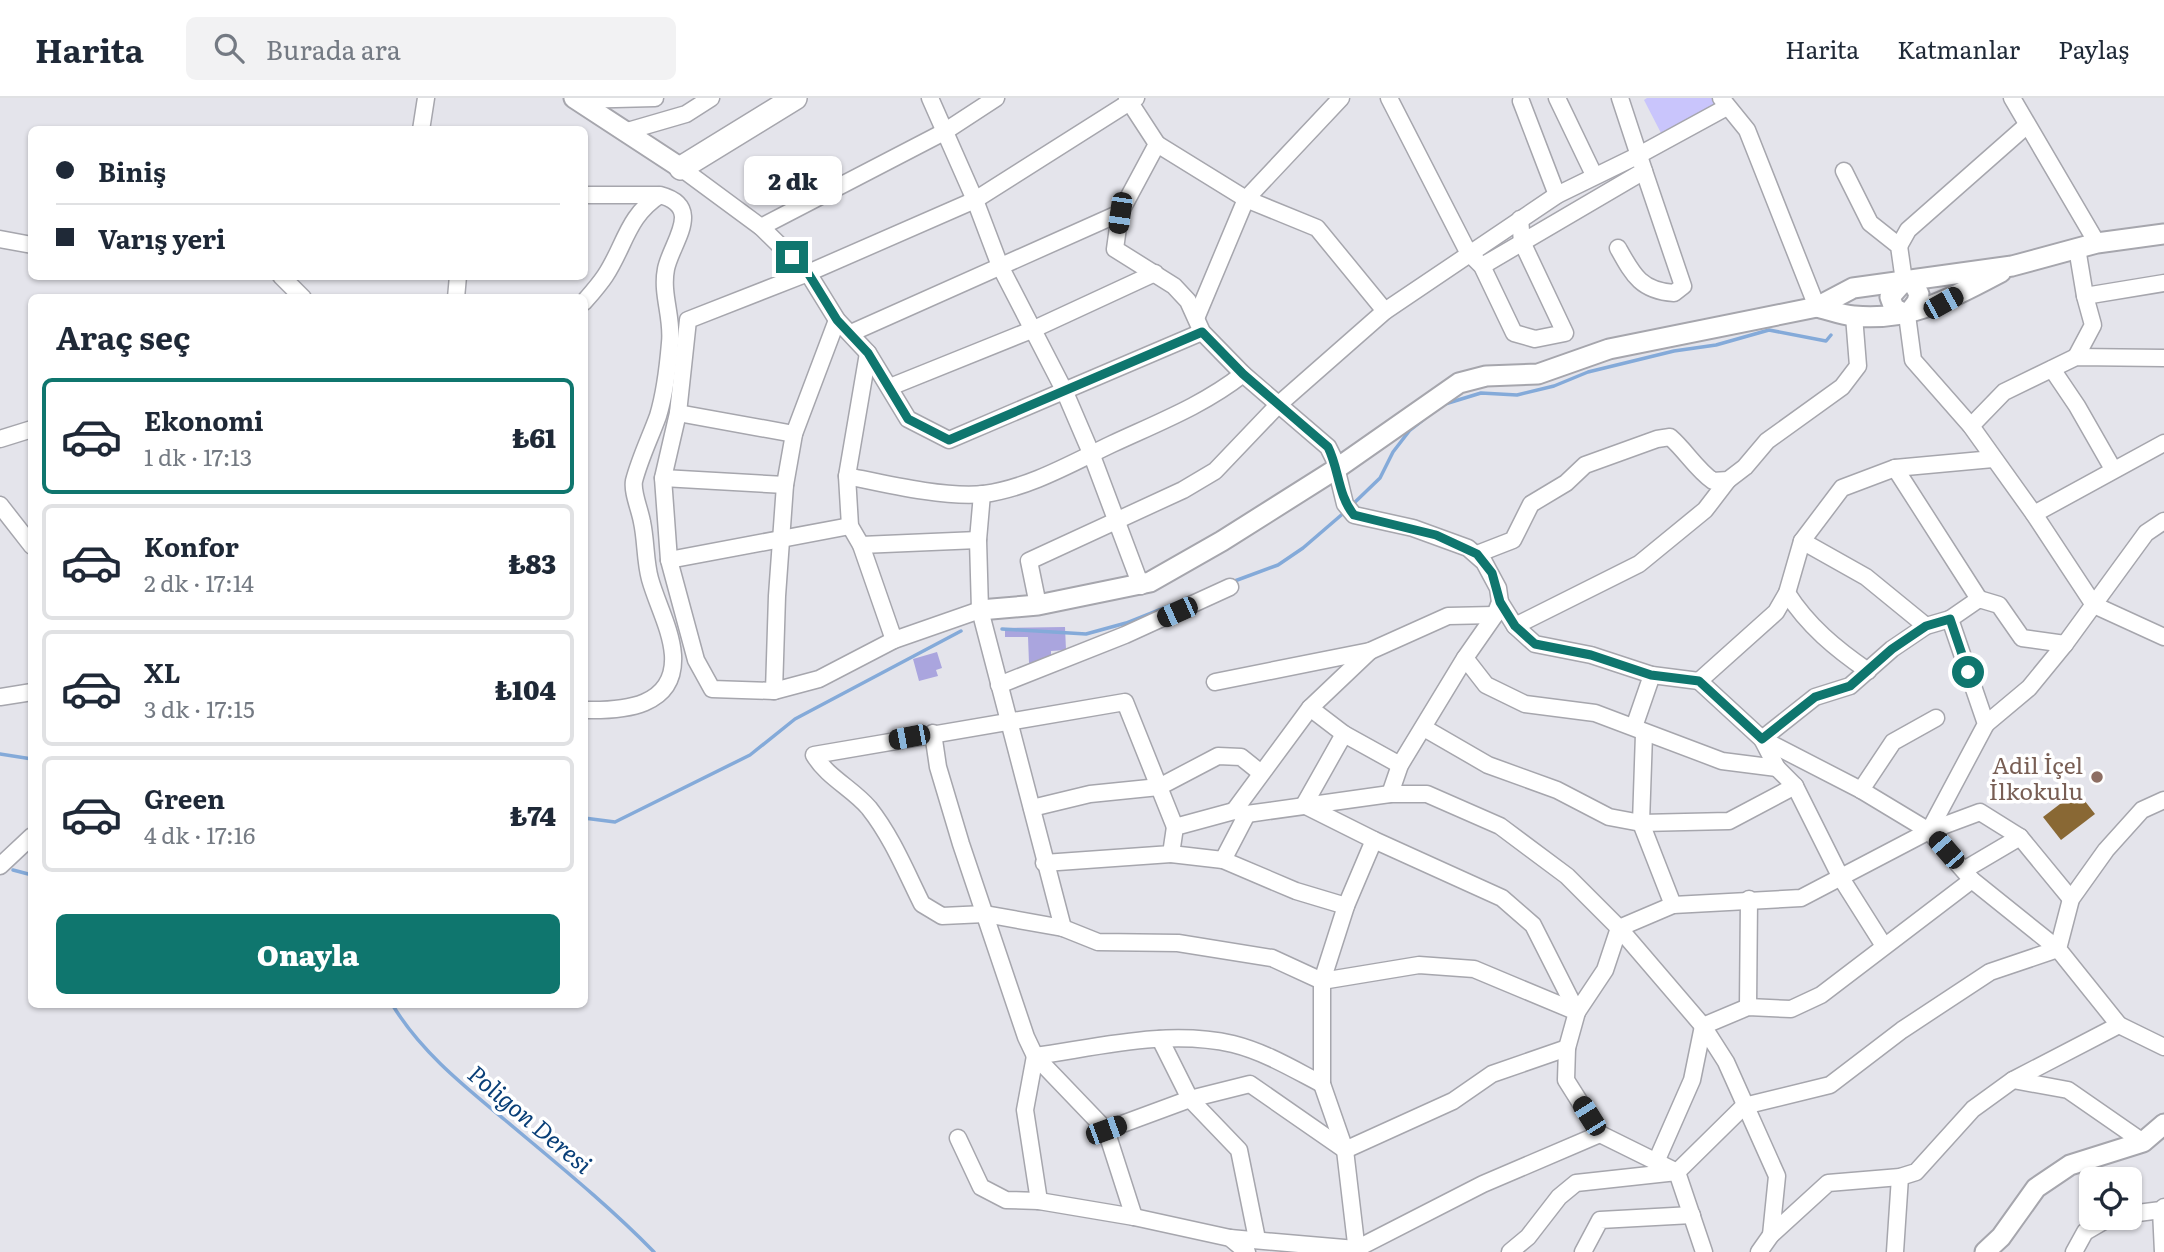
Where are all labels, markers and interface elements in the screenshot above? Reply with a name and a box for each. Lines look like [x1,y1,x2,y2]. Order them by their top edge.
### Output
search box [186,17,676,80]
text: Harita [35,24,144,73]
icon: search [210,29,248,67]
text: Burada ara [266,29,401,68]
text: Harita [1785,31,1859,66]
text: Katmanlar [1897,31,2020,66]
text: Paylaş [2058,31,2129,66]
text: Biniş [98,151,166,190]
callout: 2 dk [743,156,841,204]
text: 2 dk [768,163,818,197]
car [1107,191,1134,235]
text: Varış yeri [98,218,226,257]
route end [776,241,808,273]
car [1920,284,1967,322]
text: Araç seç [56,312,191,360]
text: Ekonomi [144,400,264,439]
icon: car [60,405,123,468]
text: ₺61 [512,417,556,456]
text: 1 dk · 17:13 [144,439,252,473]
text: Konfor [144,526,239,565]
icon: car [60,531,123,594]
text: ₺83 [508,543,556,582]
text: 2 dk · 17:14 [144,565,254,599]
car [1154,594,1201,630]
text: XL [144,652,181,691]
route start [1952,656,1984,688]
icon: car [60,657,123,720]
text: ₺104 [495,669,556,708]
text: 3 dk · 17:15 [144,691,255,725]
car [887,723,932,751]
place label: Adil İçel İlkokulu [1989,747,2083,807]
marker: Adil İçel İlkokulu [2089,769,2105,785]
text: Green [144,778,225,817]
icon: car [60,783,123,846]
text: ₺74 [510,795,556,834]
text: 4 dk · 17:16 [144,817,255,851]
car [1925,827,1968,873]
button: Onayla [56,914,560,994]
water label: Poligon Deresi [461,1055,601,1181]
car [1569,1093,1610,1139]
car [1083,1113,1130,1147]
map controls [2079,1167,2142,1230]
button: locate [2079,1167,2142,1230]

